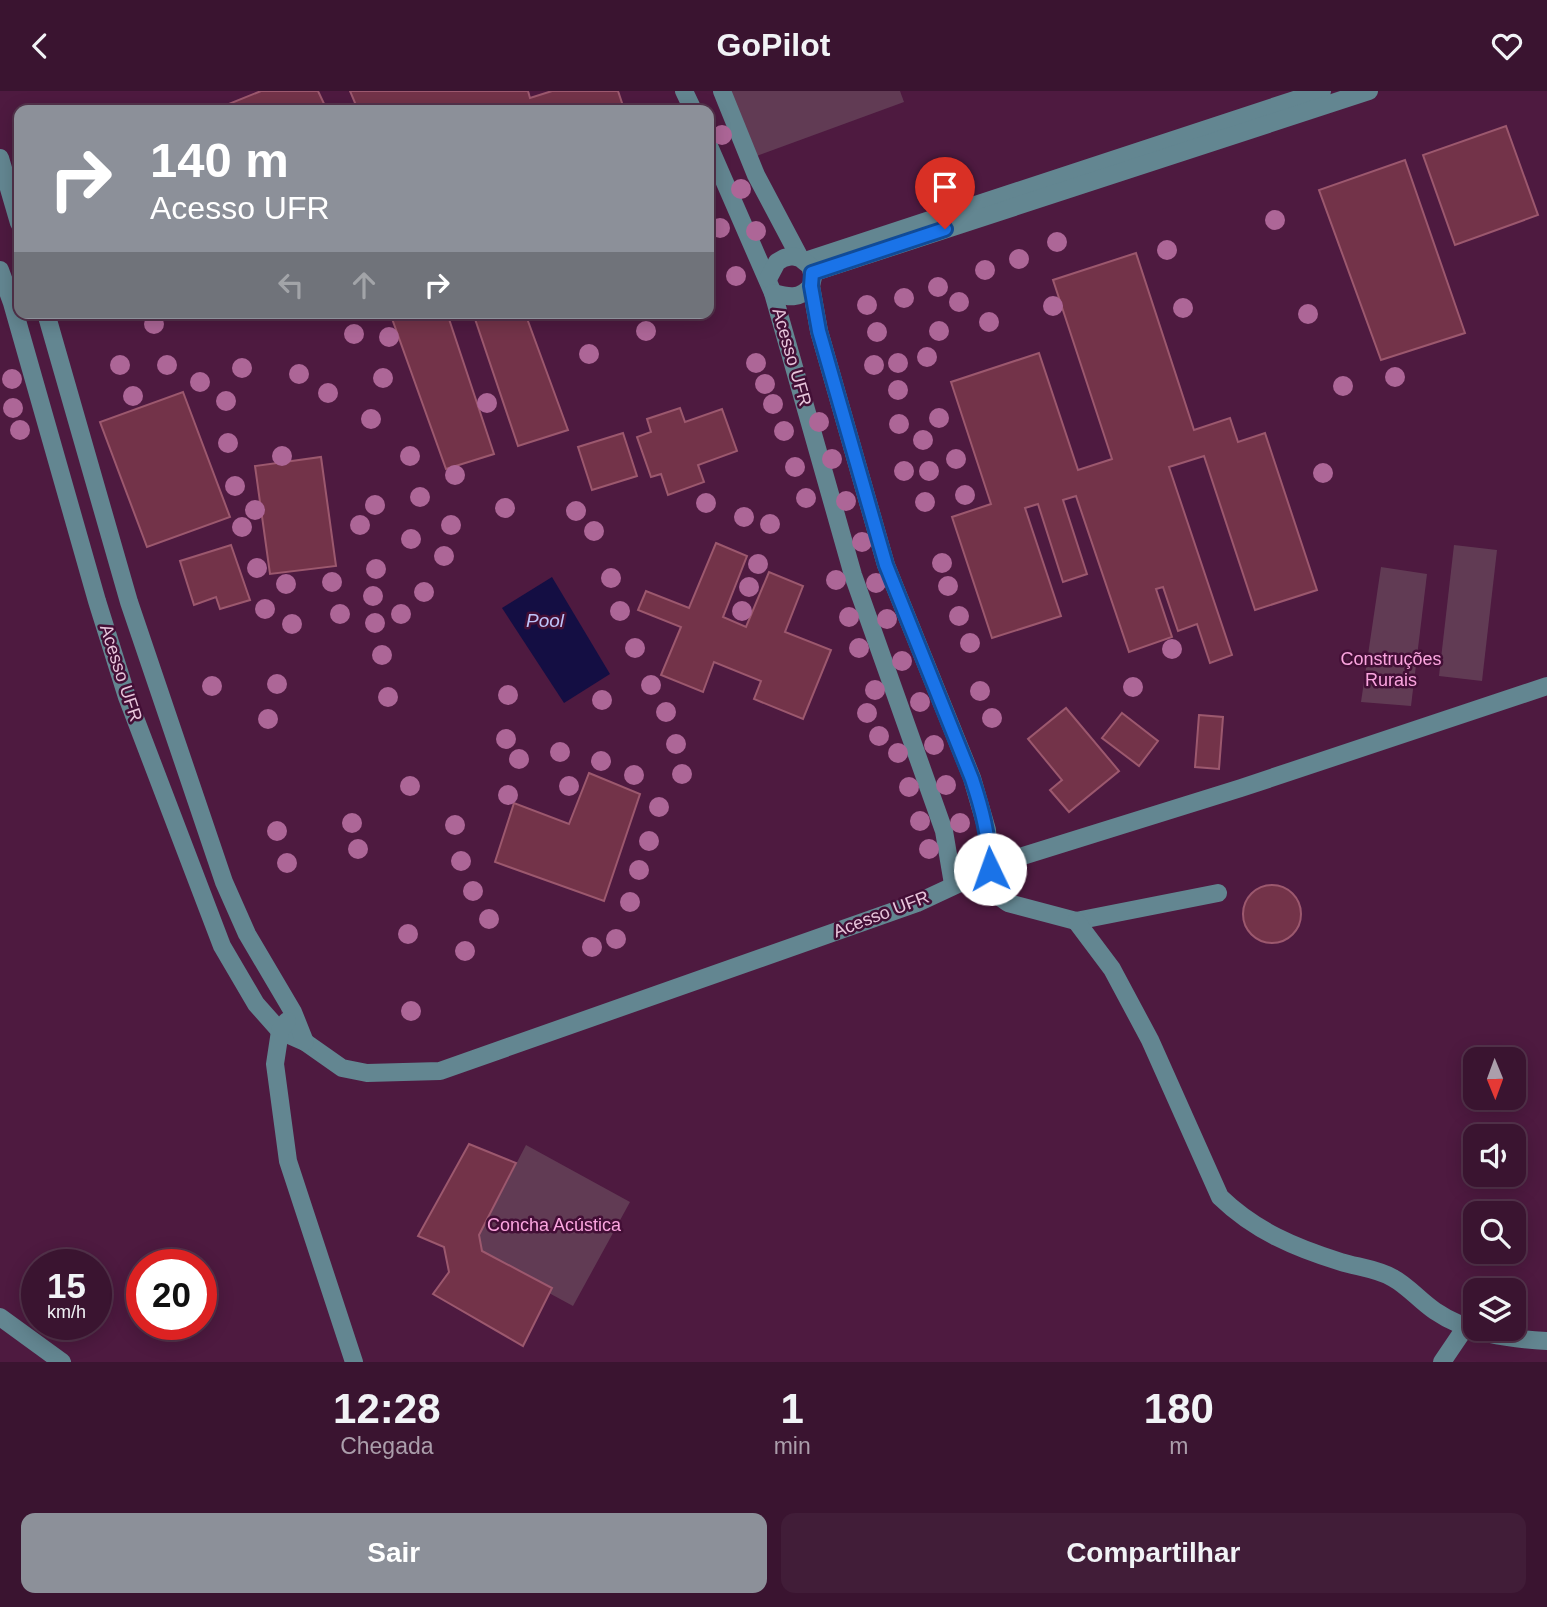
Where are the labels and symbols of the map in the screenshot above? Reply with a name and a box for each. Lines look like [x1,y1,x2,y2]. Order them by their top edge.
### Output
pin [915,157,975,229]
street label: Acesso UFR [768,306,816,408]
water label: Pool [526,610,565,631]
street label: Acesso UFR [96,622,146,724]
park label: Construções Rurais [1340,649,1442,690]
position arrow [953,832,1027,906]
street label: Acesso UFR [830,887,932,941]
north arrow [1463,1047,1526,1109]
park label: Concha Acústica [487,1215,622,1235]
speed limit sign: 20 [126,1249,217,1340]

